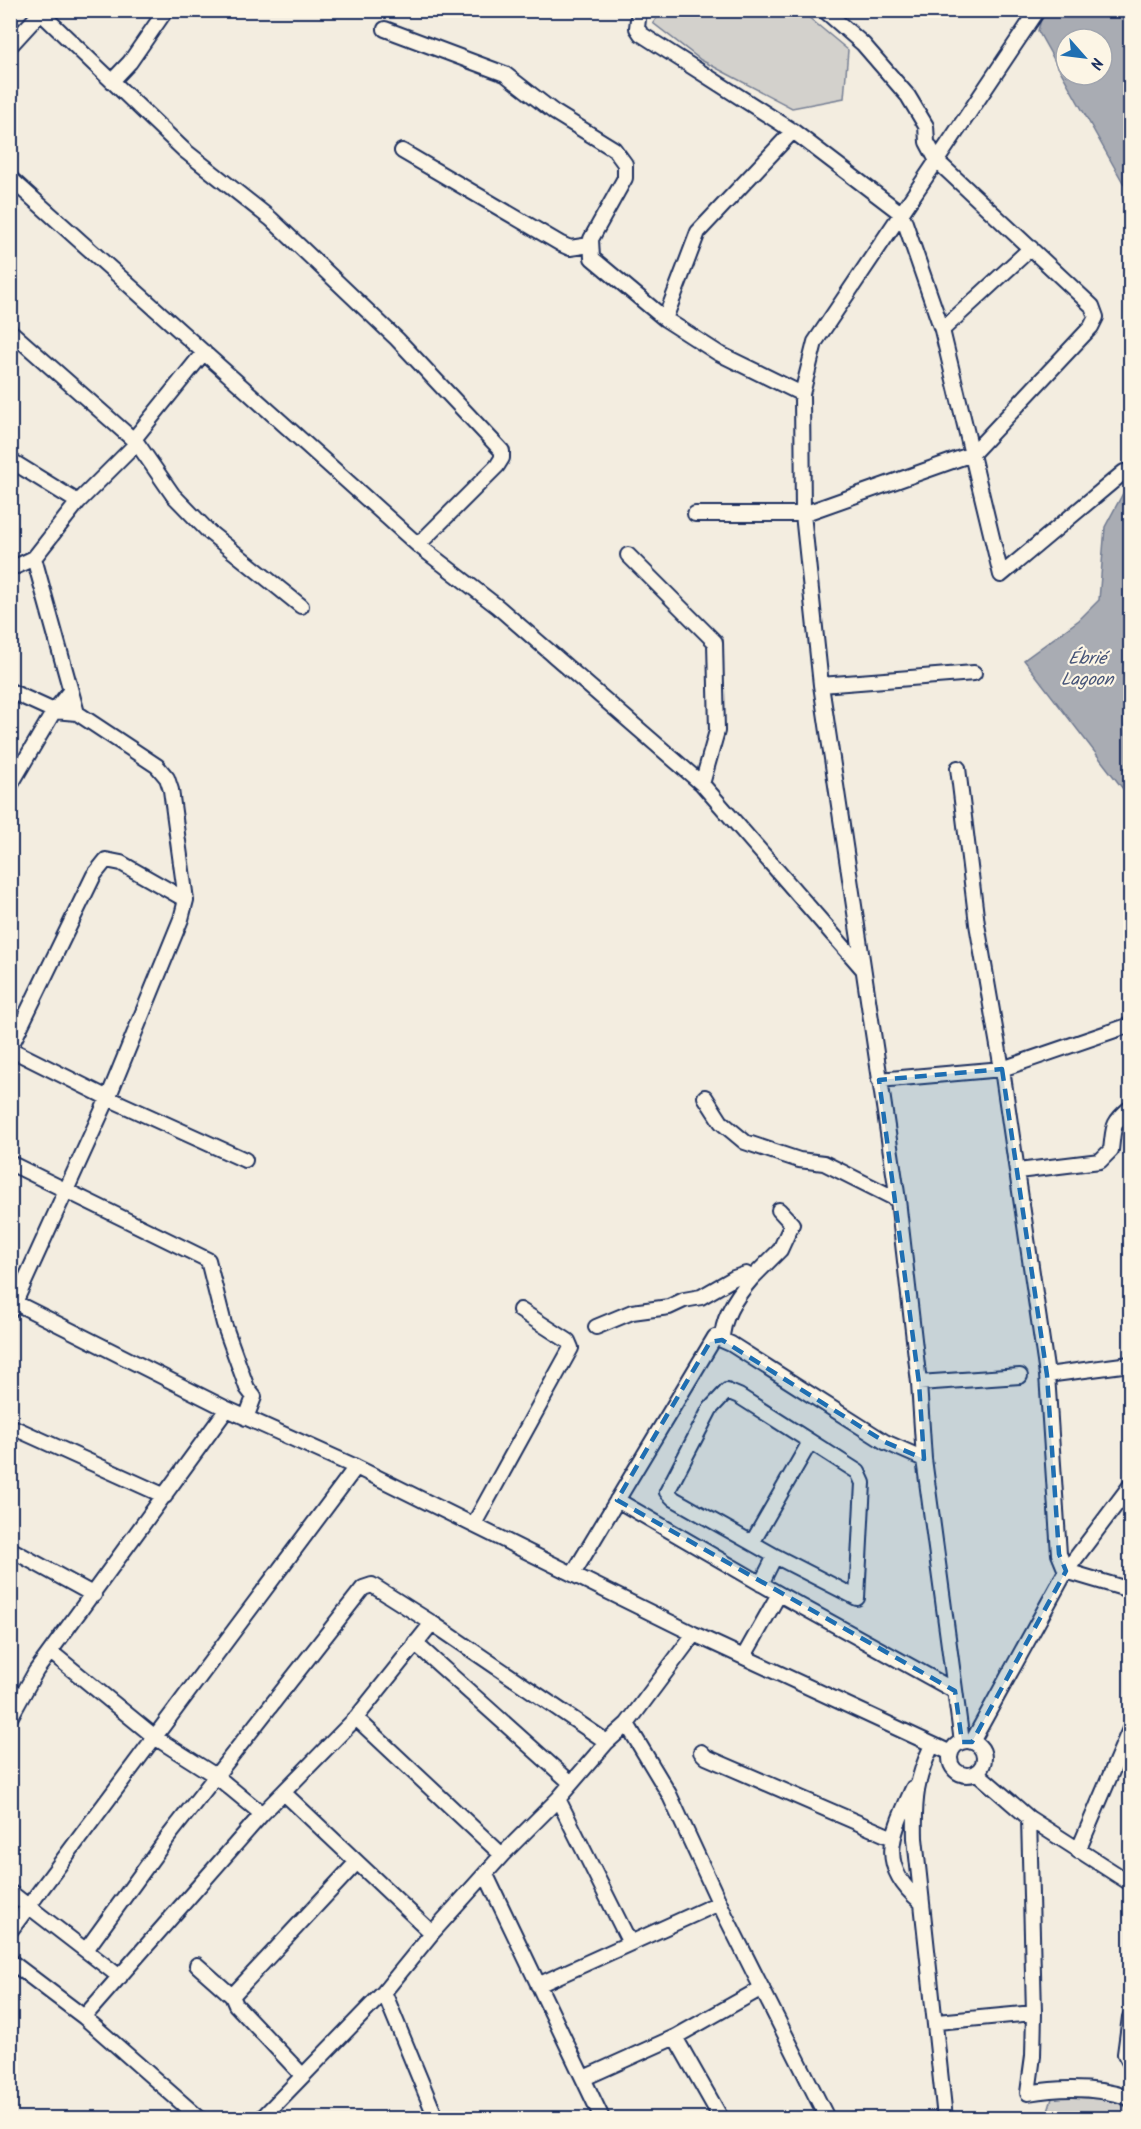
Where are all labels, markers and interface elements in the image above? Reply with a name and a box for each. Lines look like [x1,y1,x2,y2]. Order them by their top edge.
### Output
north arrow [1054,27,1114,87]
text: N [1083,53,1109,74]
water label: Ébrié Lagoon [1061,645,1115,695]

